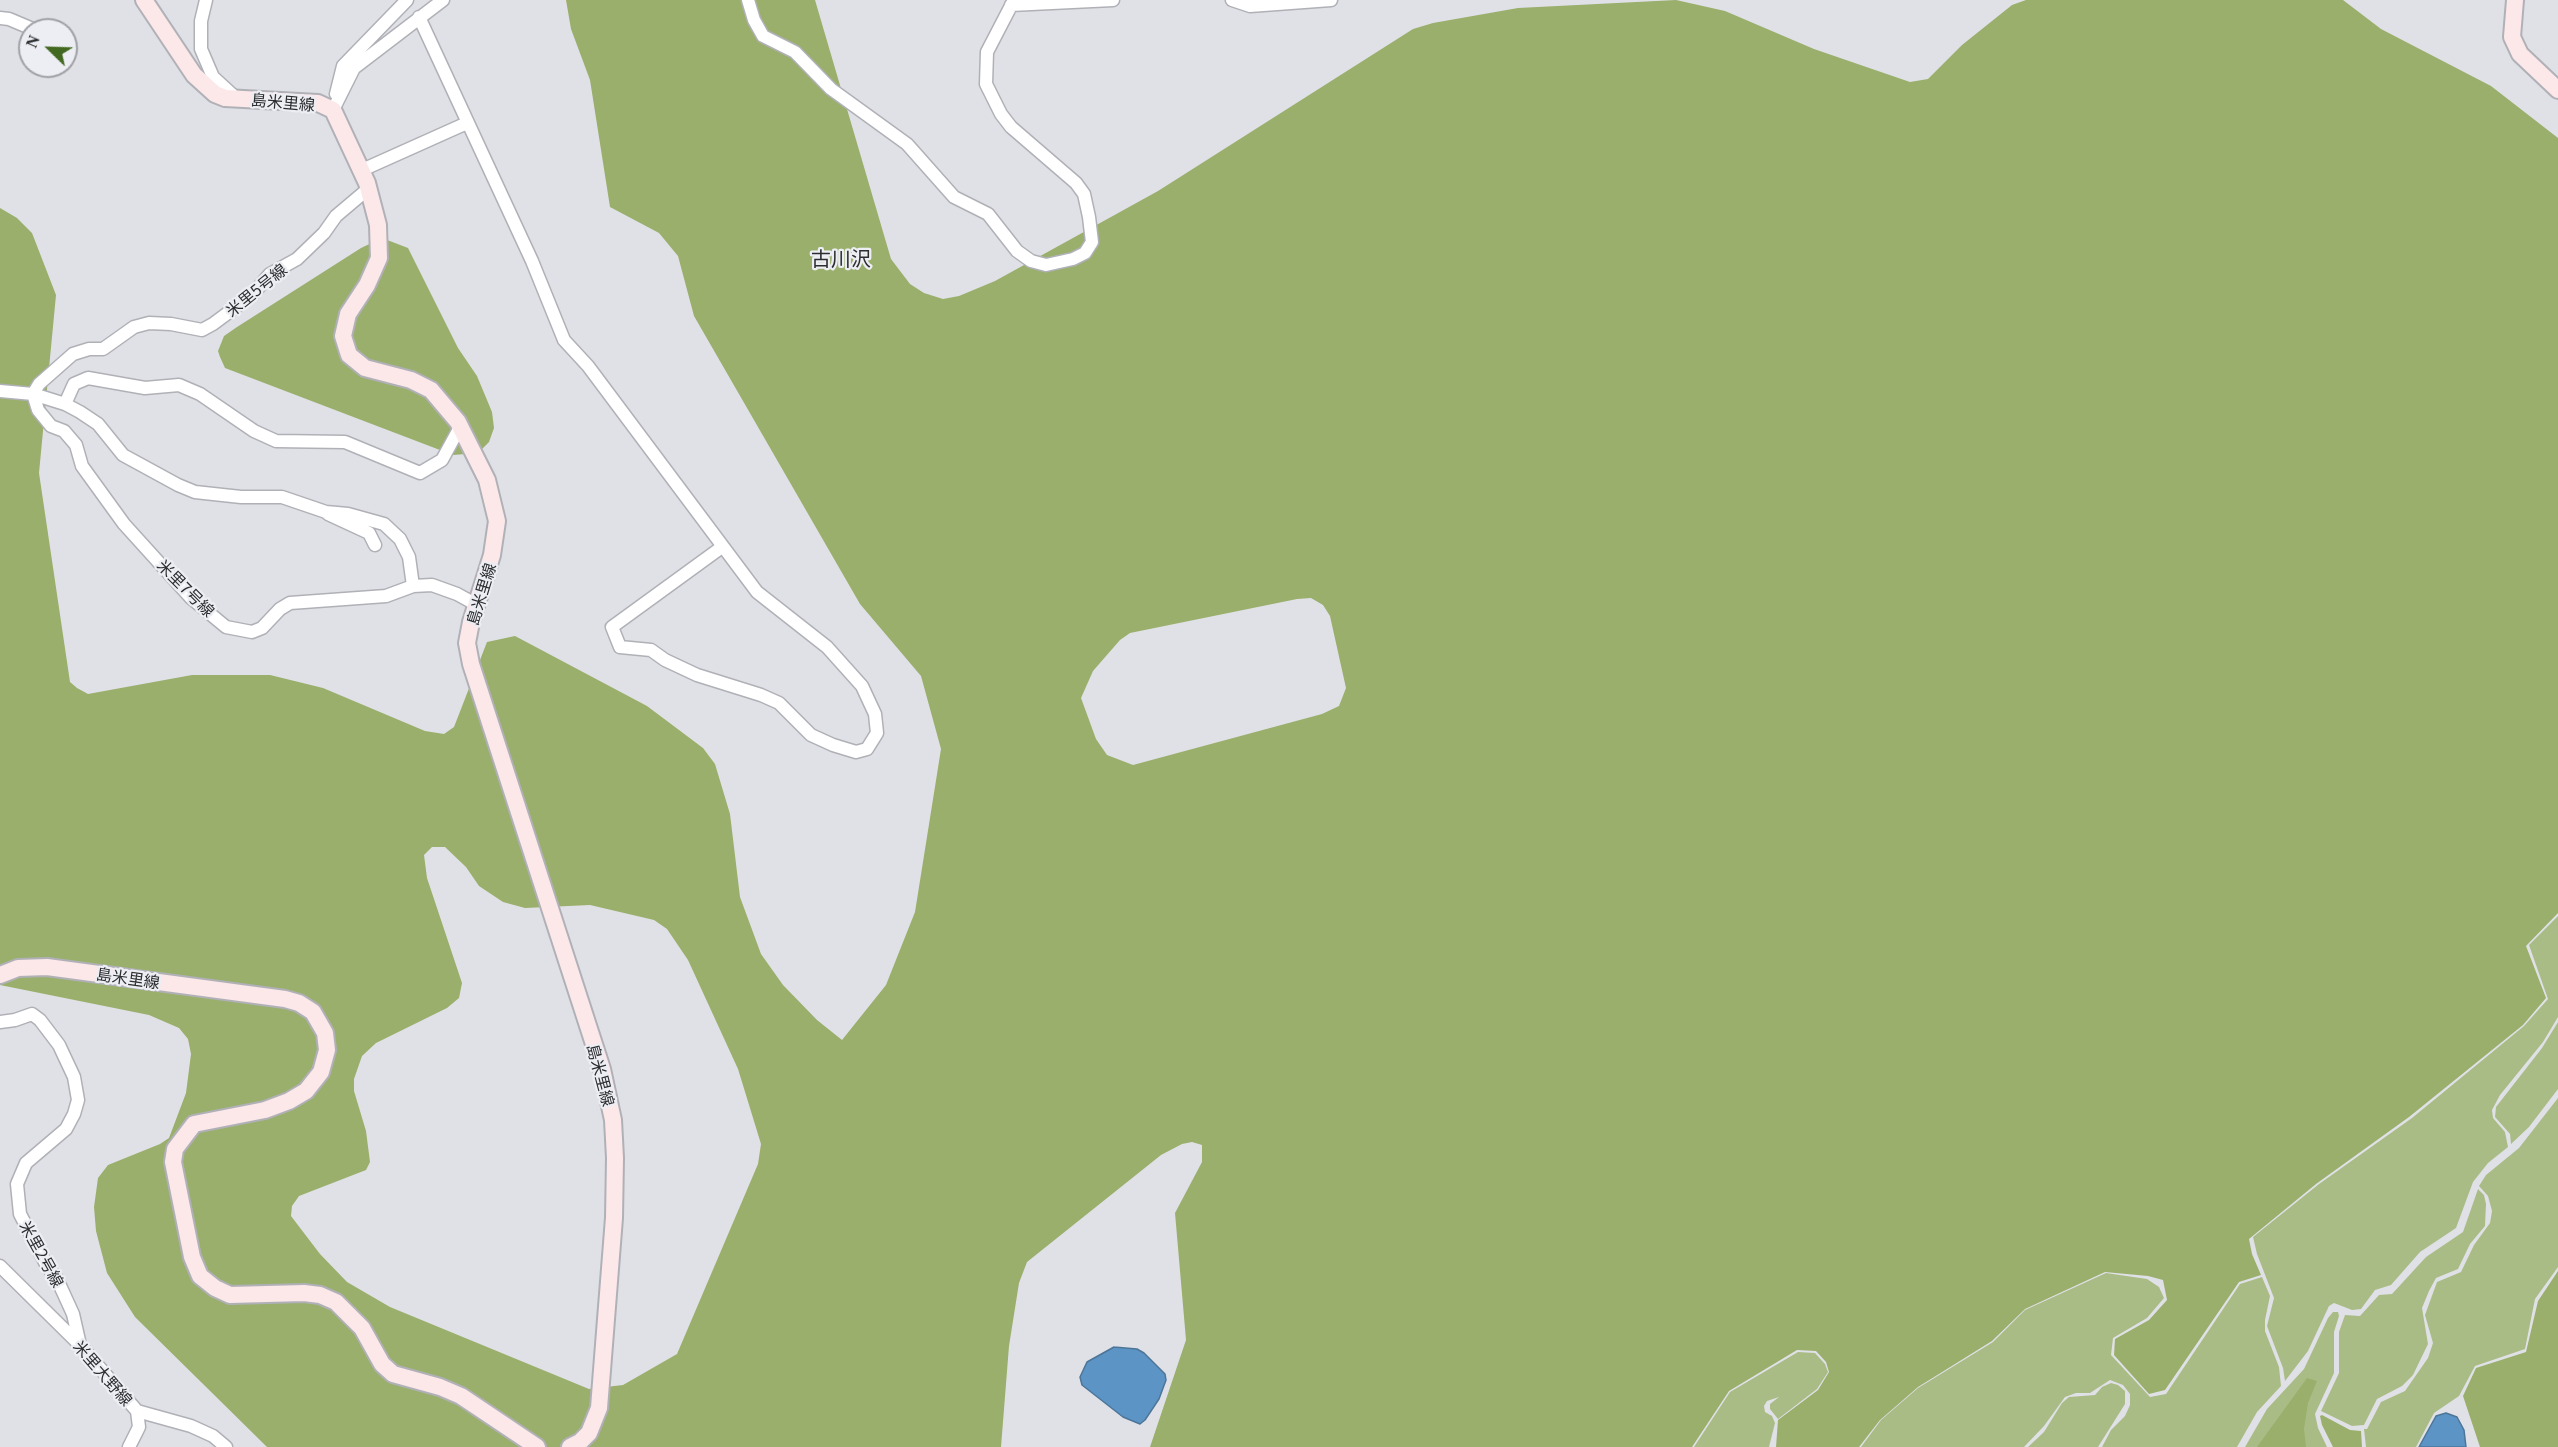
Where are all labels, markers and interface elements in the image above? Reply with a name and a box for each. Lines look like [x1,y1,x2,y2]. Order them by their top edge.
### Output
north arrow [18,18,78,78]
text: N [23,33,43,50]
street label: 島米里線 [250,90,316,114]
district label: 古川沢 [811,246,871,270]
street label: 米里5号線 [222,260,290,320]
street label: 米里7号線 [153,555,219,621]
street label: 島米里線 [462,561,500,627]
street label: 島米里線 [95,964,161,992]
street label: 島米里線 [583,1042,619,1108]
street label: 米里2号線 [16,1217,68,1291]
street label: 米里大野線 [70,1337,136,1409]

